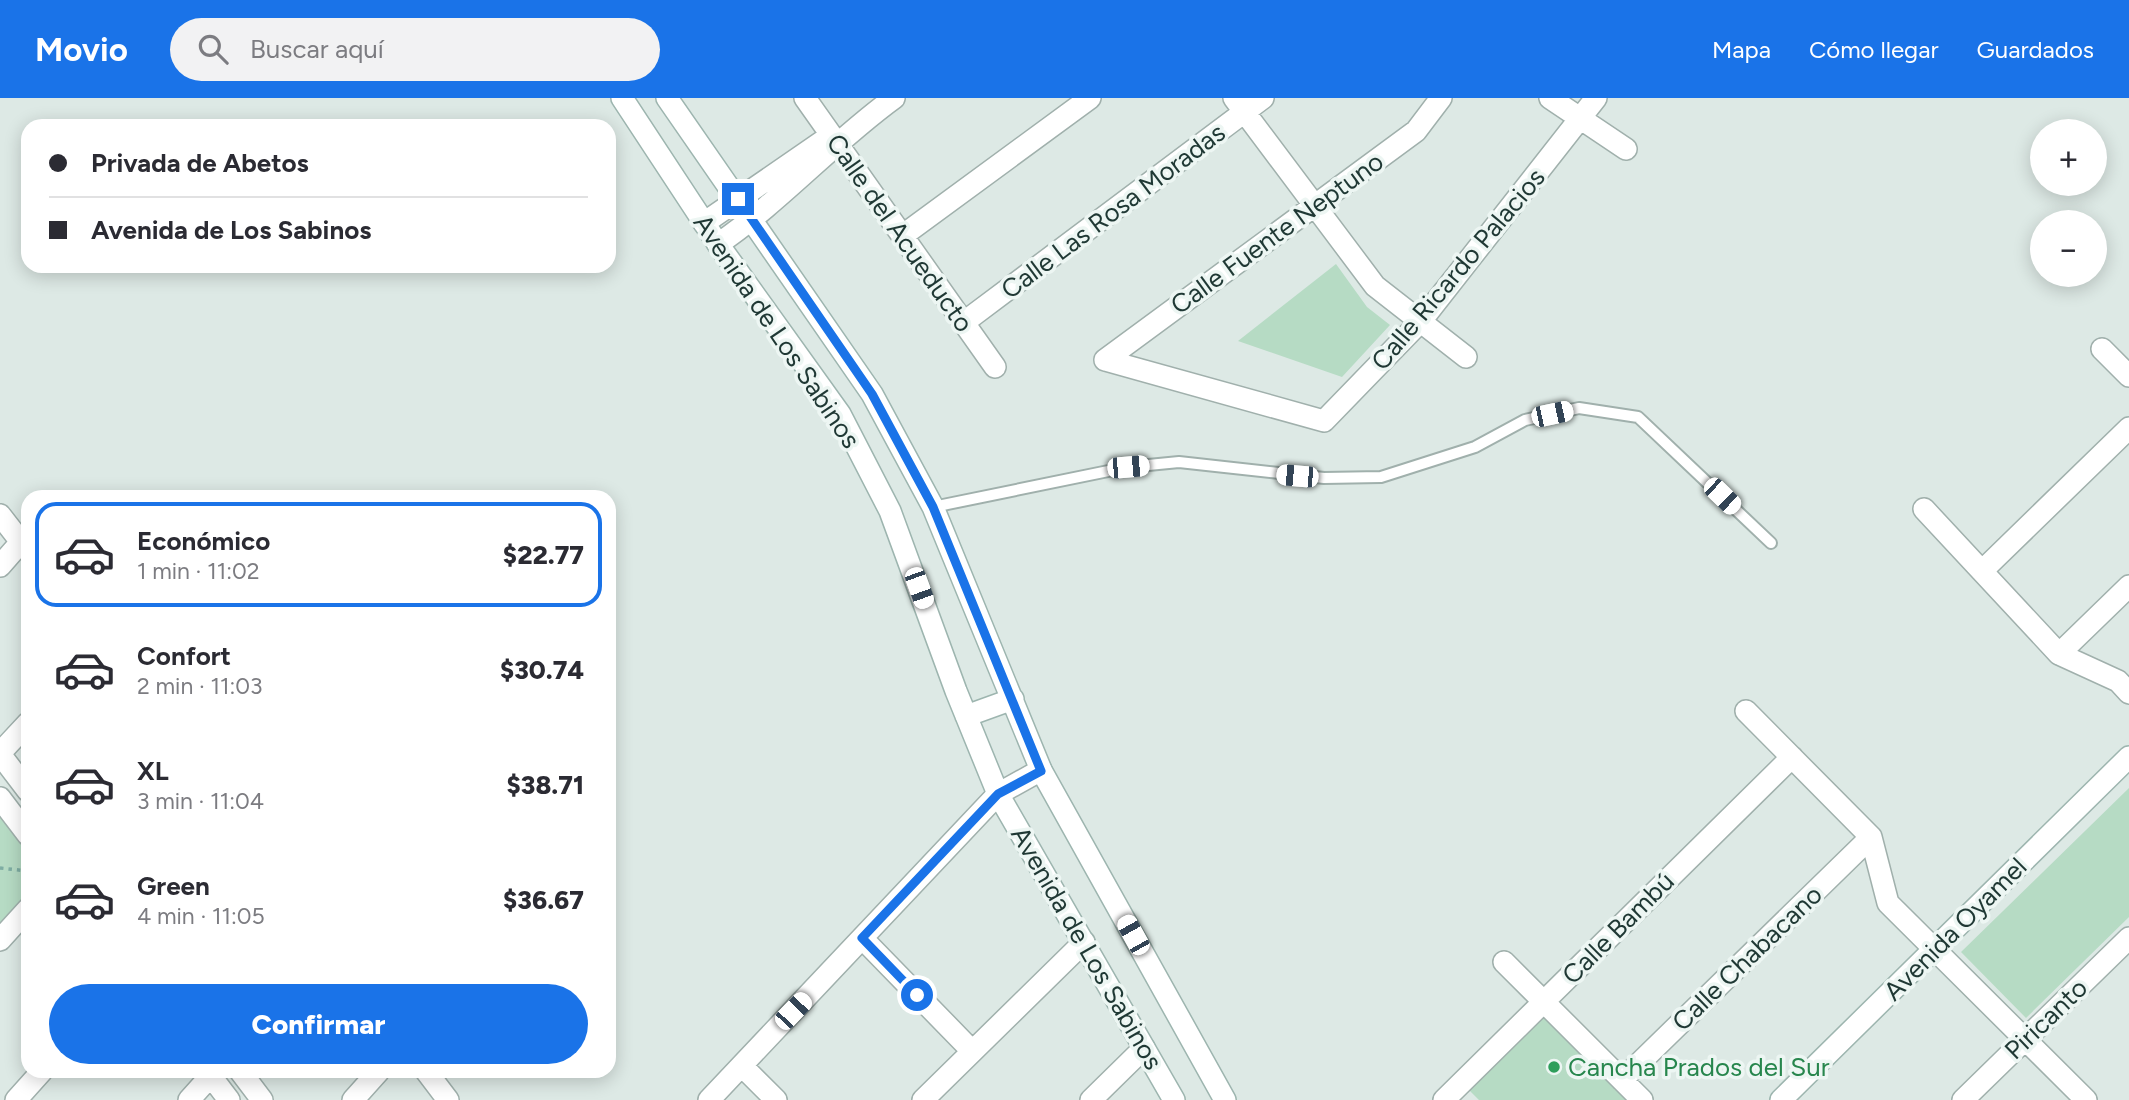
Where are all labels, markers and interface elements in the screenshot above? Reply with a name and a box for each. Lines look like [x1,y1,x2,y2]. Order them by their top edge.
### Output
search box [170,18,660,81]
text: Movio [35,30,128,69]
icon: search [194,30,232,68]
text: Buscar aquí [250,33,384,65]
text: Mapa [1712,35,1771,64]
text: Cómo llegar [1809,35,1939,64]
text: Guardados [1977,35,2094,64]
street label: Calle Las Rosa Moradas [995,116,1231,306]
map controls [2030,119,2107,287]
button: + [2030,119,2107,196]
street label: Calle del Acueducto [820,128,980,338]
street label: Calle Fuente Neptuno [1164,145,1390,321]
text: Privada de Abetos [91,147,309,179]
street label: Calle Ricardo Palacios [1364,162,1552,376]
route end [722,183,754,215]
street label: Avenida de Los Sabinos [687,208,867,454]
button: − [2030,210,2107,287]
text: Avenida de Los Sabinos [91,214,371,246]
car [1530,399,1575,429]
car [1107,455,1150,479]
car [1276,464,1319,488]
car [1700,474,1745,518]
icon: car [53,523,116,586]
text: Económico [137,525,270,557]
text: $22.77 [503,539,584,571]
text: 1 min · 11:02 [137,557,260,585]
car [902,565,937,611]
icon: car [53,638,116,701]
text: Confort [137,640,231,672]
text: $30.74 [500,654,584,686]
text: 2 min · 11:03 [137,672,263,700]
icon: car [53,753,116,816]
text: XL [137,755,169,787]
text: $38.71 [507,769,584,801]
text: 3 min · 11:04 [137,787,264,815]
street label: Avenida de Los Sabinos [1004,821,1170,1075]
street label: Avenida Oyamel [1877,851,2033,1007]
street label: Calle Bambú [1555,865,1681,991]
icon: car [53,868,116,931]
text: Green [137,870,210,902]
street label: Calle Chabacano [1665,878,1829,1038]
text: $36.67 [503,884,584,916]
text: 4 min · 11:05 [137,902,265,930]
car [1114,912,1153,958]
street label: Piricanto [1998,972,2094,1066]
route start [901,979,933,1011]
button: Confirmar [49,984,588,1064]
car [771,989,816,1033]
place label: Cancha Prados del Sur [1568,1051,1830,1083]
marker: Cancha Prados del Sur [1546,1059,1562,1075]

